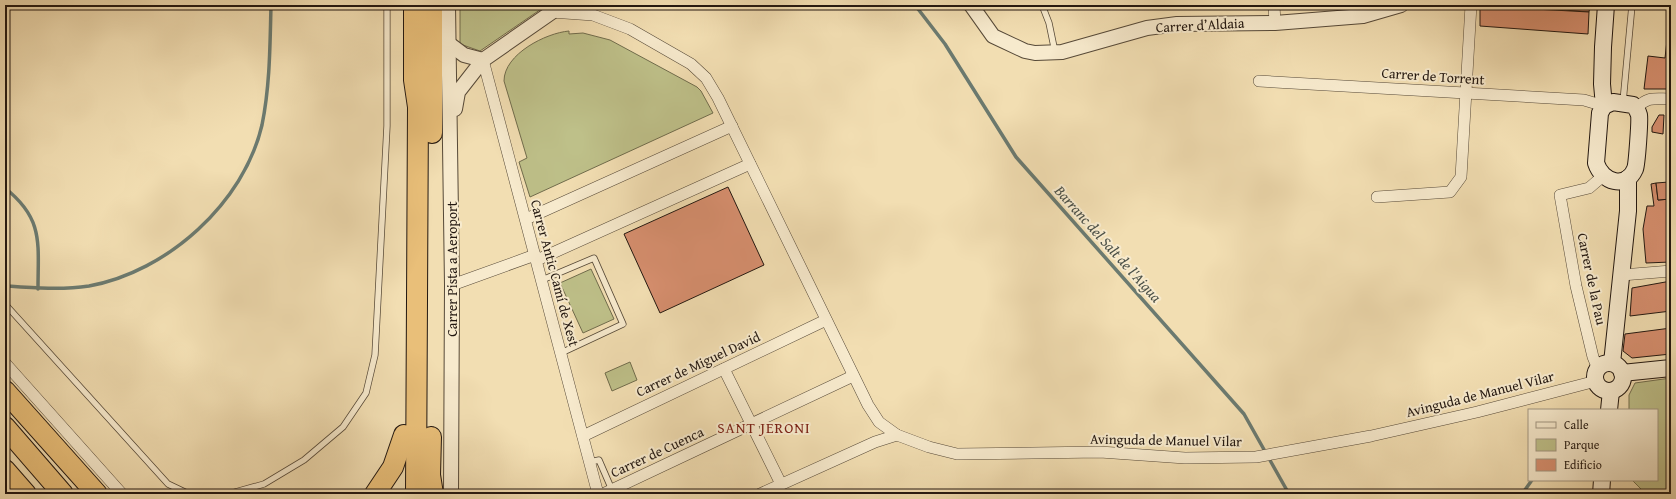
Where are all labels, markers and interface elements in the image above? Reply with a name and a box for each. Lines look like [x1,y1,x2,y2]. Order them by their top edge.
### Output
street label: Carrer d’Aldaia [1155,13,1245,37]
street label: Carrer de Torrent [1381,62,1485,90]
water label: Barranc del Salt de l'Aigua [1049,180,1167,307]
street label: Carrer Antic Camí de Xest [526,197,584,349]
street label: Carrer Pista a Aeroport [442,201,462,337]
street label: Carrer de la Pau [1573,231,1612,327]
street label: Carrer de Miguel David [633,326,764,402]
street label: Avinguda de Manuel Vilar [1404,366,1556,422]
legend [1528,409,1658,481]
text: Calle [1564,416,1589,433]
district label: SANT JERONI [717,417,811,438]
street label: Carrer de Cuenca [607,422,707,482]
street label: Avinguda de Manuel Vilar [1090,429,1242,451]
text: Parque [1564,436,1600,453]
text: Edificio [1564,456,1602,473]

